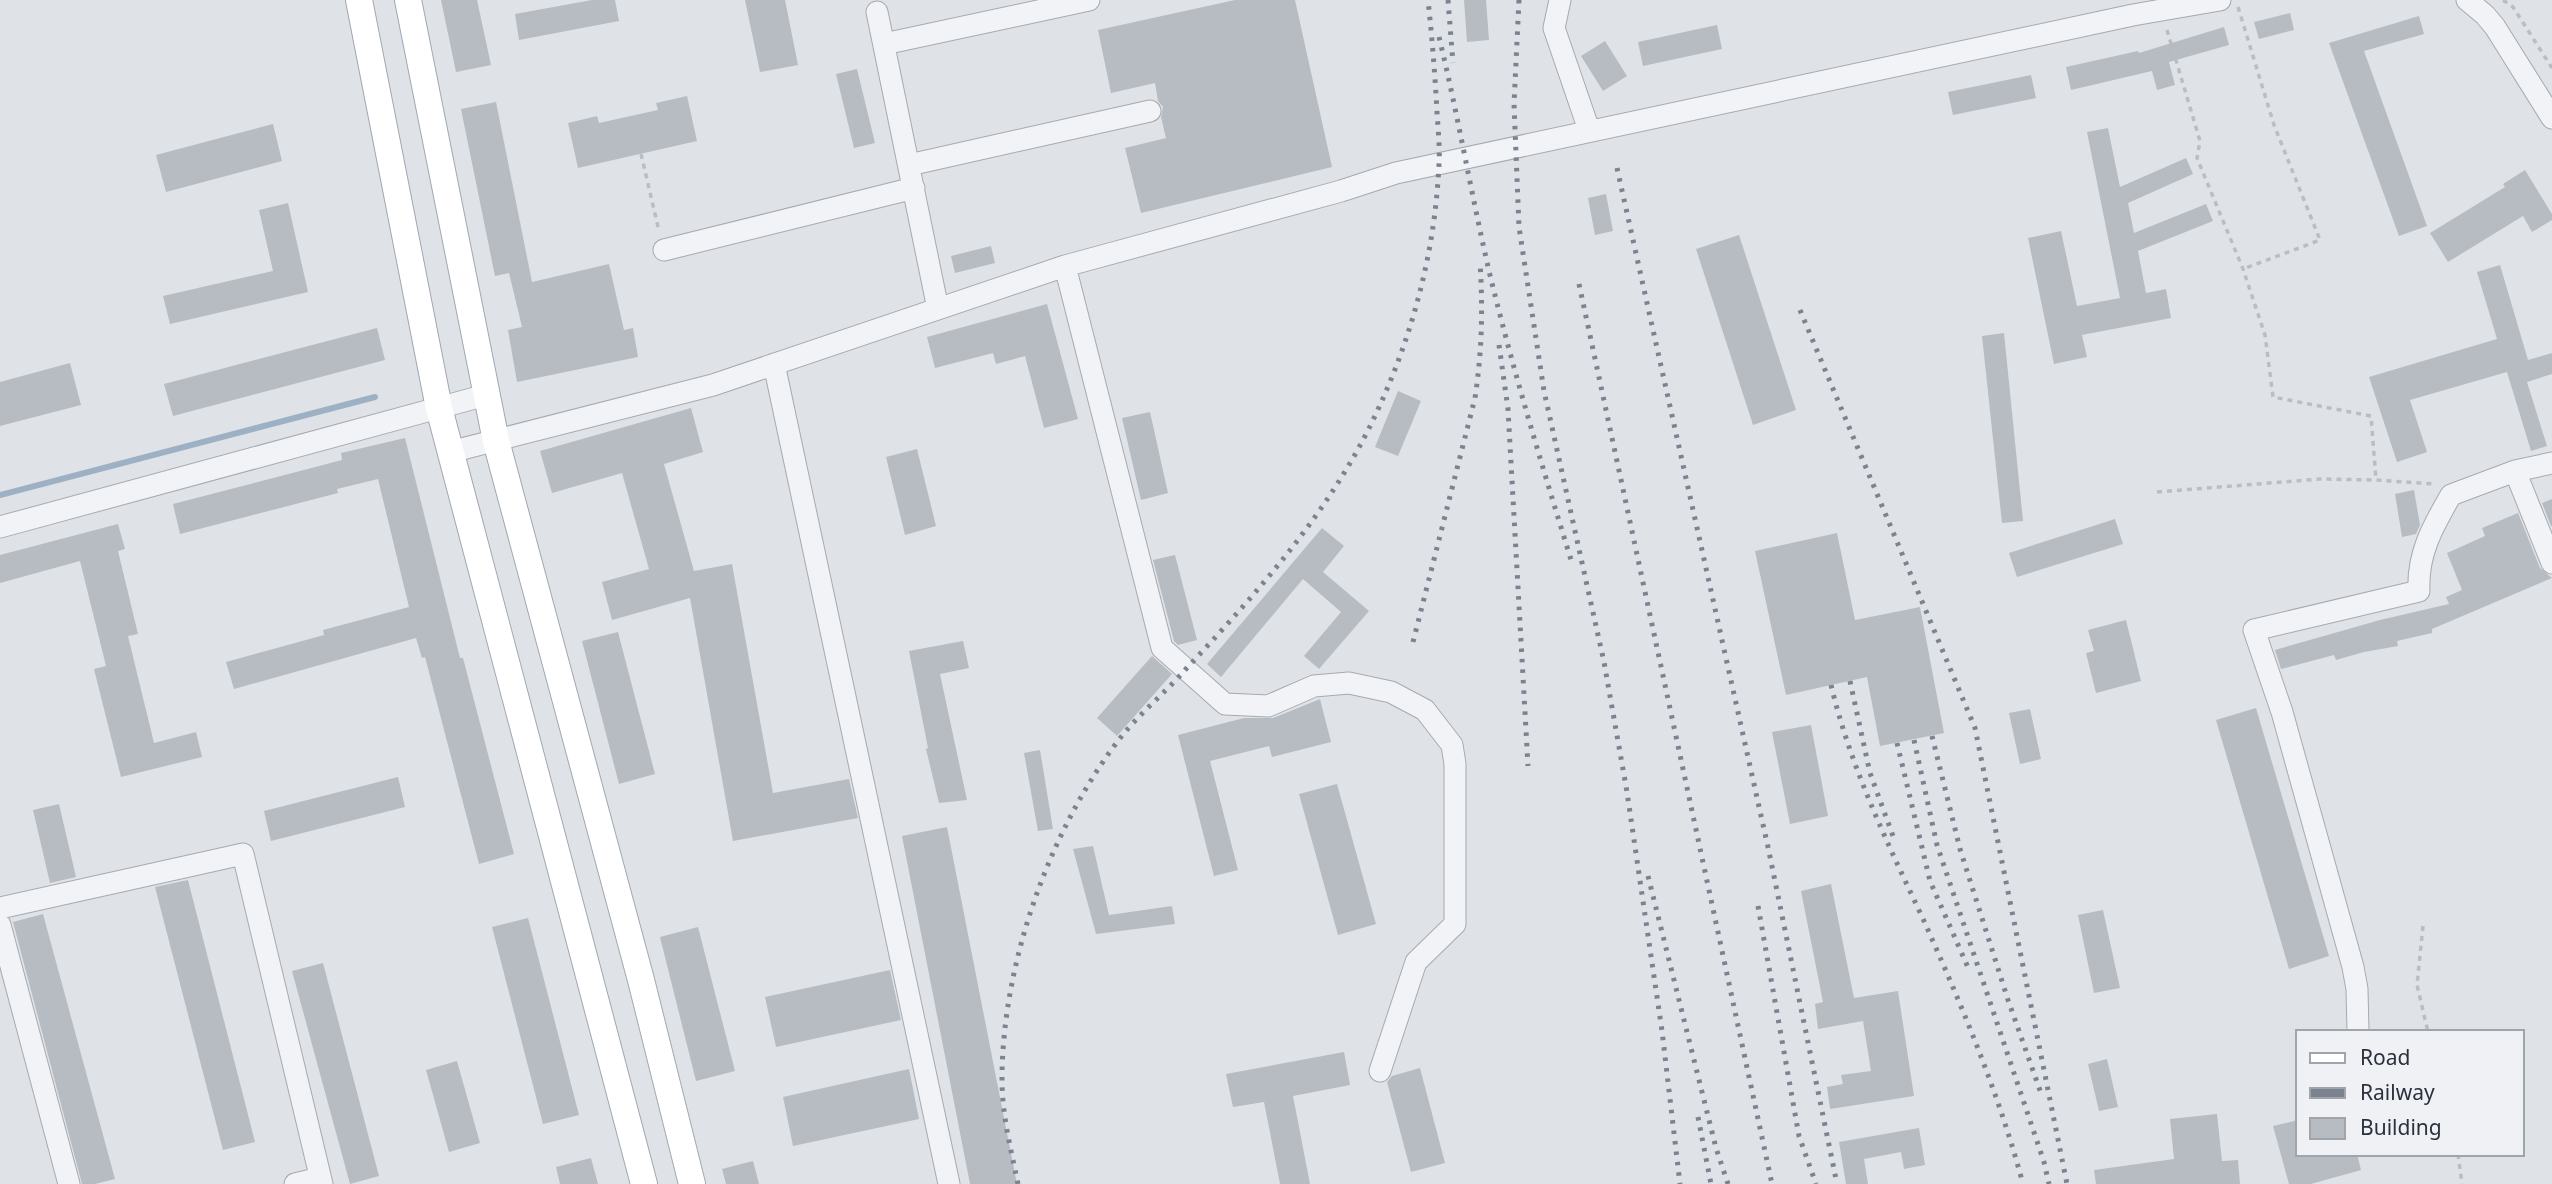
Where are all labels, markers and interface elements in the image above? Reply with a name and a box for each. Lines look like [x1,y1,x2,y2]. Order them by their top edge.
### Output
legend [2296,1030,2524,1156]
text: Road [2360,1043,2410,1071]
text: Railway [2360,1078,2435,1106]
text: Building [2360,1113,2442,1141]

